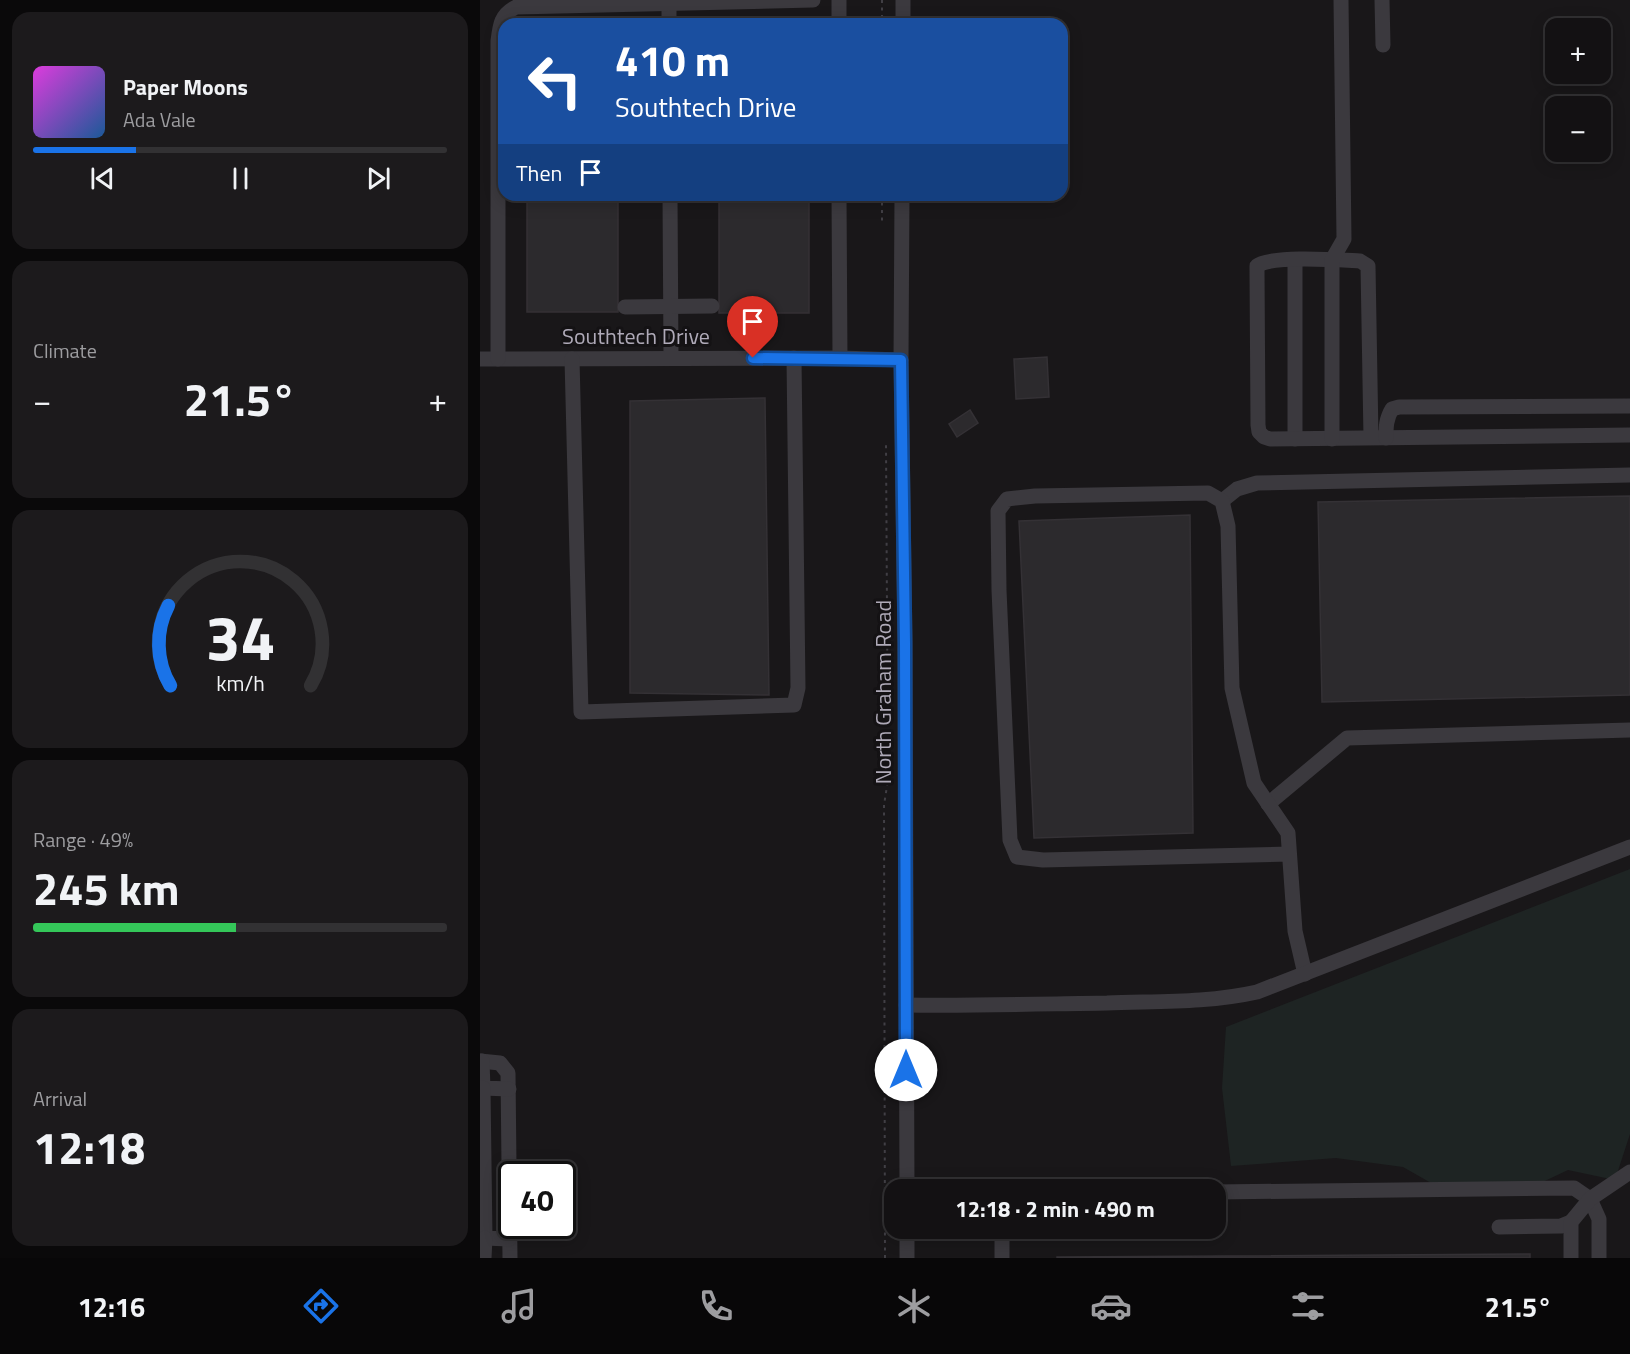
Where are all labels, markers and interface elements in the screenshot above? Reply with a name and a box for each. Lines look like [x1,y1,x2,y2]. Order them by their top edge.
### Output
map controls [1545,18,1611,162]
button: + [1545,18,1611,84]
text: 410 m [615,28,730,92]
icon: left [516,42,594,120]
text: Paper Moons [123,70,248,104]
text: Southtech Drive [615,86,797,127]
button: − [1545,96,1611,162]
text: Ada Vale [123,104,196,135]
text: Then [516,156,562,190]
icon: arrive [574,156,607,189]
icon: previous [86,162,119,195]
icon: pause [224,162,257,195]
icon: next [362,162,395,195]
pin [727,296,778,358]
icon: arrive [736,305,769,338]
street label: Southtech Drive [562,319,710,353]
text: Climate [33,335,97,366]
text: 21.5° [184,365,296,433]
text: − [33,375,51,425]
text: + [429,375,447,425]
text: 34 [205,589,275,684]
street label: North Graham Road [866,600,900,784]
text: km/h [216,667,264,699]
text: Range · 49% [33,824,133,855]
text: 245 km [33,854,179,922]
position arrow [874,1038,938,1102]
text: Arrival [33,1083,87,1114]
text: 12:18 [33,1113,145,1181]
speed limit sign: 40 [498,1161,576,1239]
text: 12:18 · 2 min · 490 m [955,1192,1155,1226]
icon: directions [300,1285,342,1327]
icon: music [498,1285,540,1327]
icon: phone [695,1285,737,1327]
icon: climate [893,1285,935,1327]
icon: car [1090,1285,1132,1327]
icon: filters [1287,1285,1329,1327]
text: 12:16 [78,1286,145,1327]
text: 21.5° [1485,1286,1552,1327]

